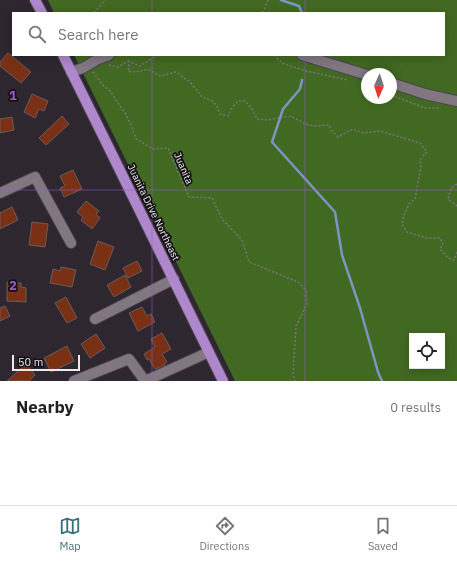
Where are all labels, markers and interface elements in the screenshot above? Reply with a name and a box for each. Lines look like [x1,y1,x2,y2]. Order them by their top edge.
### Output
search box [12,12,445,56]
icon: search [26,23,48,45]
text: Search here [58,25,138,44]
north arrow [361,68,397,104]
text: 1 [9,87,17,104]
street label: Juanita [171,150,196,187]
street label: Juanita Drive Northeast [125,162,183,263]
text: 2 [9,277,17,294]
map controls [409,333,445,369]
button: locate [409,333,445,369]
scale bar [12,353,80,372]
text: 50 m [18,355,43,369]
text: Nearby [16,396,74,418]
text: 0 results [390,399,441,416]
tab: Map [59,515,81,553]
tab: Directions [199,515,250,553]
tab: Saved [368,515,398,553]

